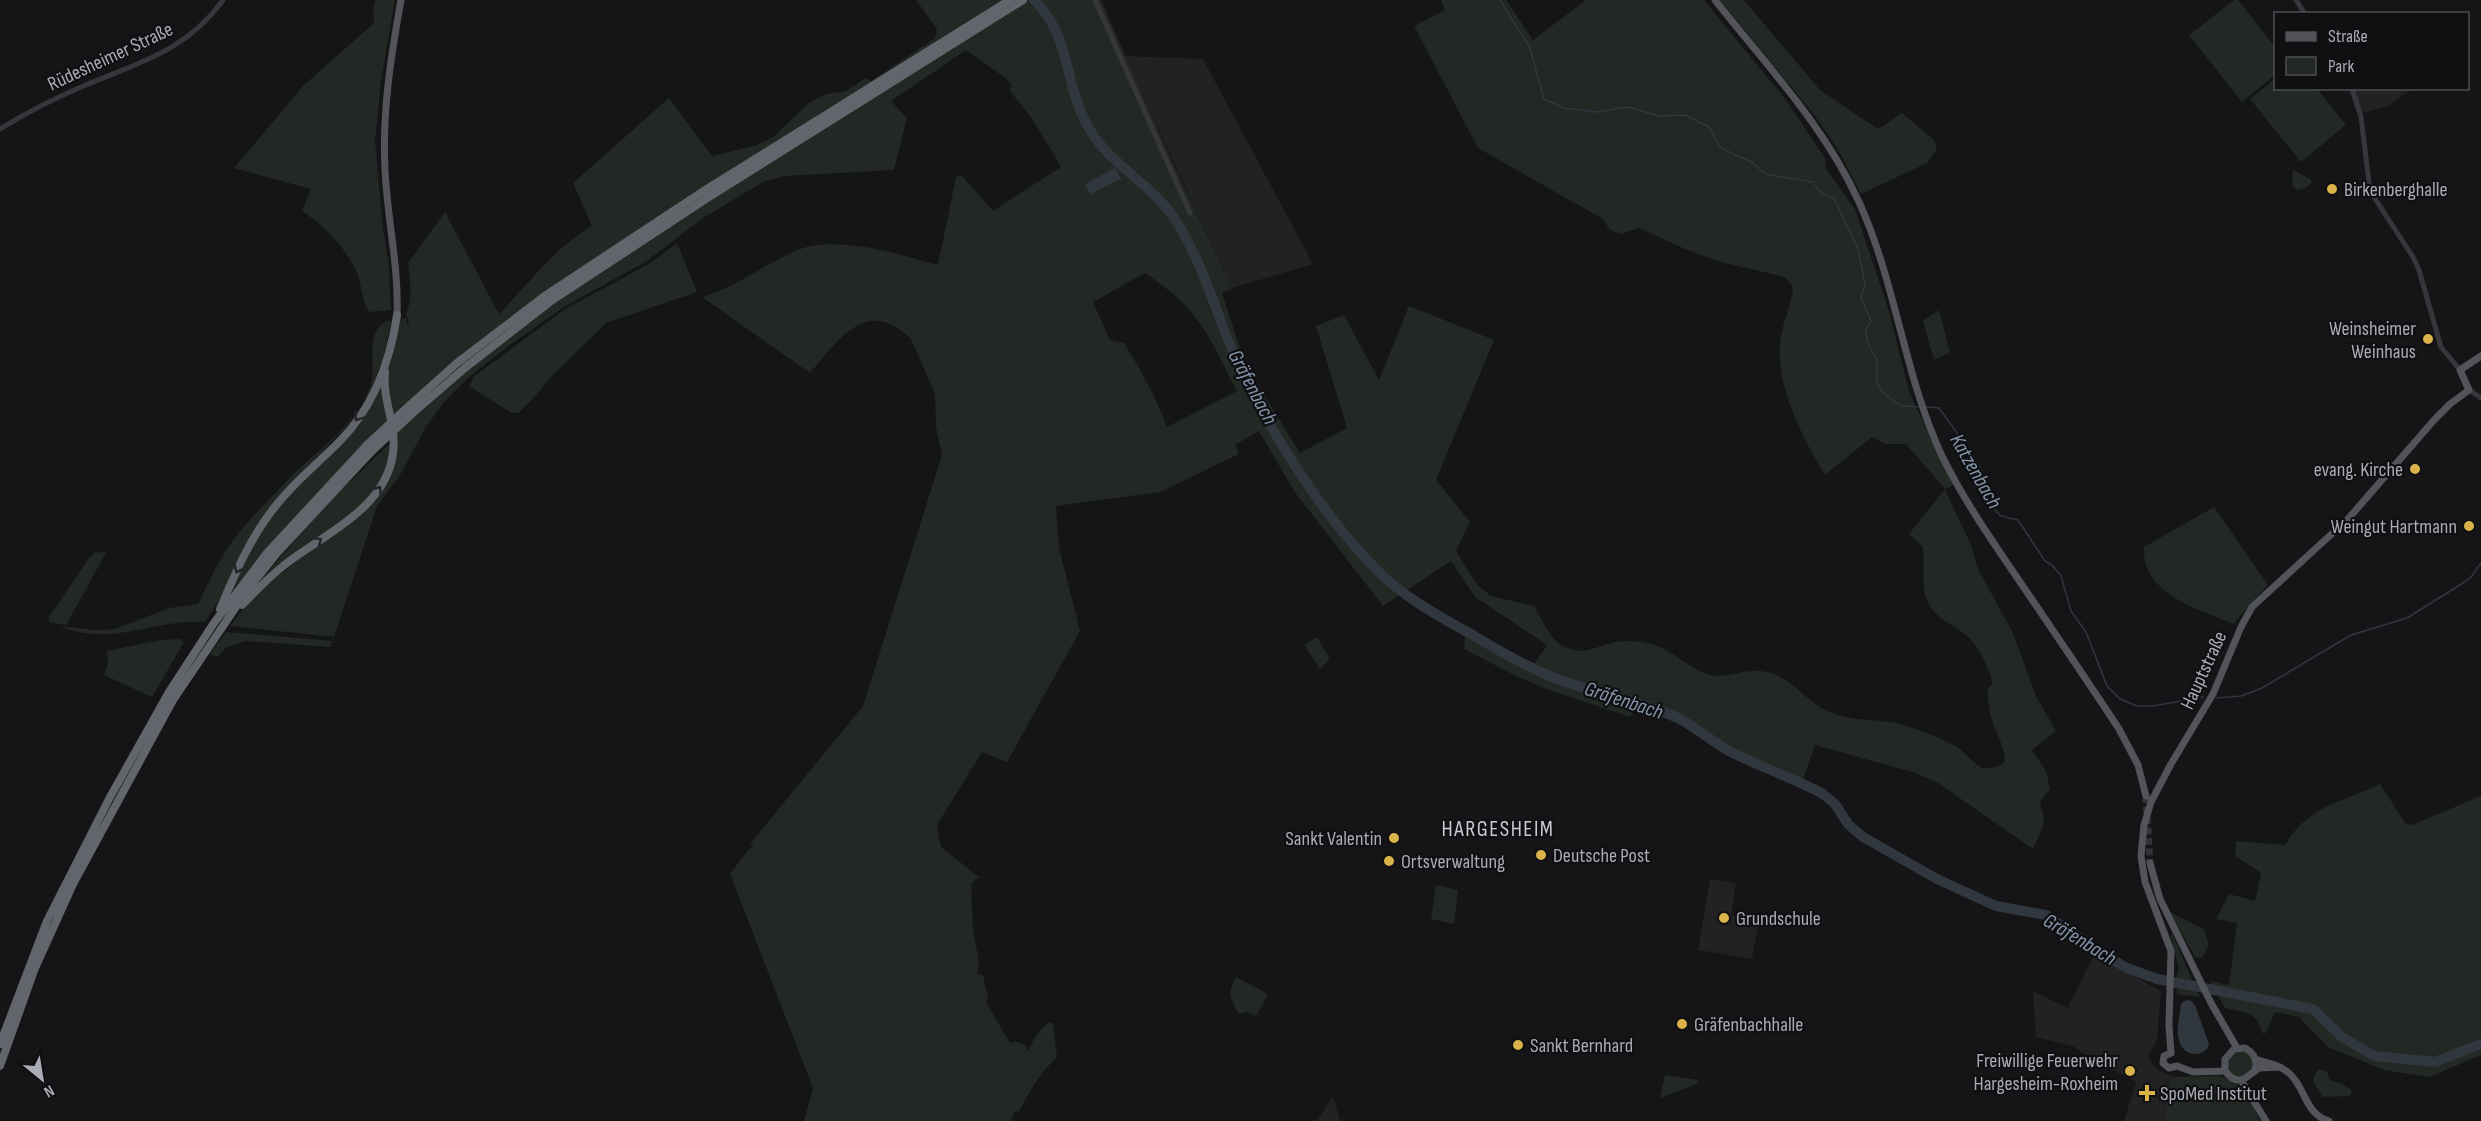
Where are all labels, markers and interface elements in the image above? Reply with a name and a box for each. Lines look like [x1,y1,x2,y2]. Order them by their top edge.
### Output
legend [2274,12,2469,90]
street label: Rüdesheimer Straße [44,17,177,96]
text: Straße [2328,26,2368,47]
text: Park [2328,56,2354,77]
place label: Birkenberghalle [2344,178,2448,202]
marker: Birkenberghalle [2325,182,2339,196]
place label: Weinsheimer Weinhaus [2329,317,2416,364]
marker: Weinsheimer Weinhaus [2421,332,2435,346]
water label: Gräfenbach [1222,346,1283,429]
one-way arrow [354,411,365,422]
water label: Katzenbach [1944,429,2007,513]
place label: evang. Kirche [2314,458,2403,482]
marker: evang. Kirche [2408,462,2422,476]
one-way arrow [371,485,382,496]
place label: Weingut Hartmann [2331,515,2457,539]
marker: Weingut Hartmann [2462,519,2476,533]
one-way arrow [311,537,322,548]
one-way arrow [234,562,246,573]
street label: Hauptstraße [2175,628,2232,713]
water label: Gräfenbach [1581,676,1666,725]
district label: HARGESHEIM [1442,816,1554,843]
place label: Sankt Valentin [1285,827,1382,851]
marker: Sankt Valentin [1387,831,1401,845]
place label: Deutsche Post [1553,844,1650,868]
marker: Deutsche Post [1534,848,1548,862]
place label: Ortsverwaltung [1401,850,1505,874]
marker: Ortsverwaltung [1382,854,1396,868]
place label: Grundschule [1736,907,1821,931]
water label: Gräfenbach [2039,908,2121,971]
marker: Grundschule [1717,911,1731,925]
place label: Gräfenbachhalle [1694,1013,1803,1037]
marker: Gräfenbachhalle [1675,1017,1689,1031]
place label: Sankt Bernhard [1530,1034,1633,1058]
marker: Sankt Bernhard [1511,1038,1525,1052]
north arrow [12,1049,72,1109]
place label: Freiwillige Feuerwehr Hargesheim-Roxheim [1974,1049,2118,1096]
marker: Freiwillige Feuerwehr Hargesheim-Roxheim [2123,1064,2137,1078]
text: N [40,1080,57,1101]
place label: SpoMed Institut [2160,1082,2267,1106]
marker: SpoMed Institut [2138,1084,2156,1102]

